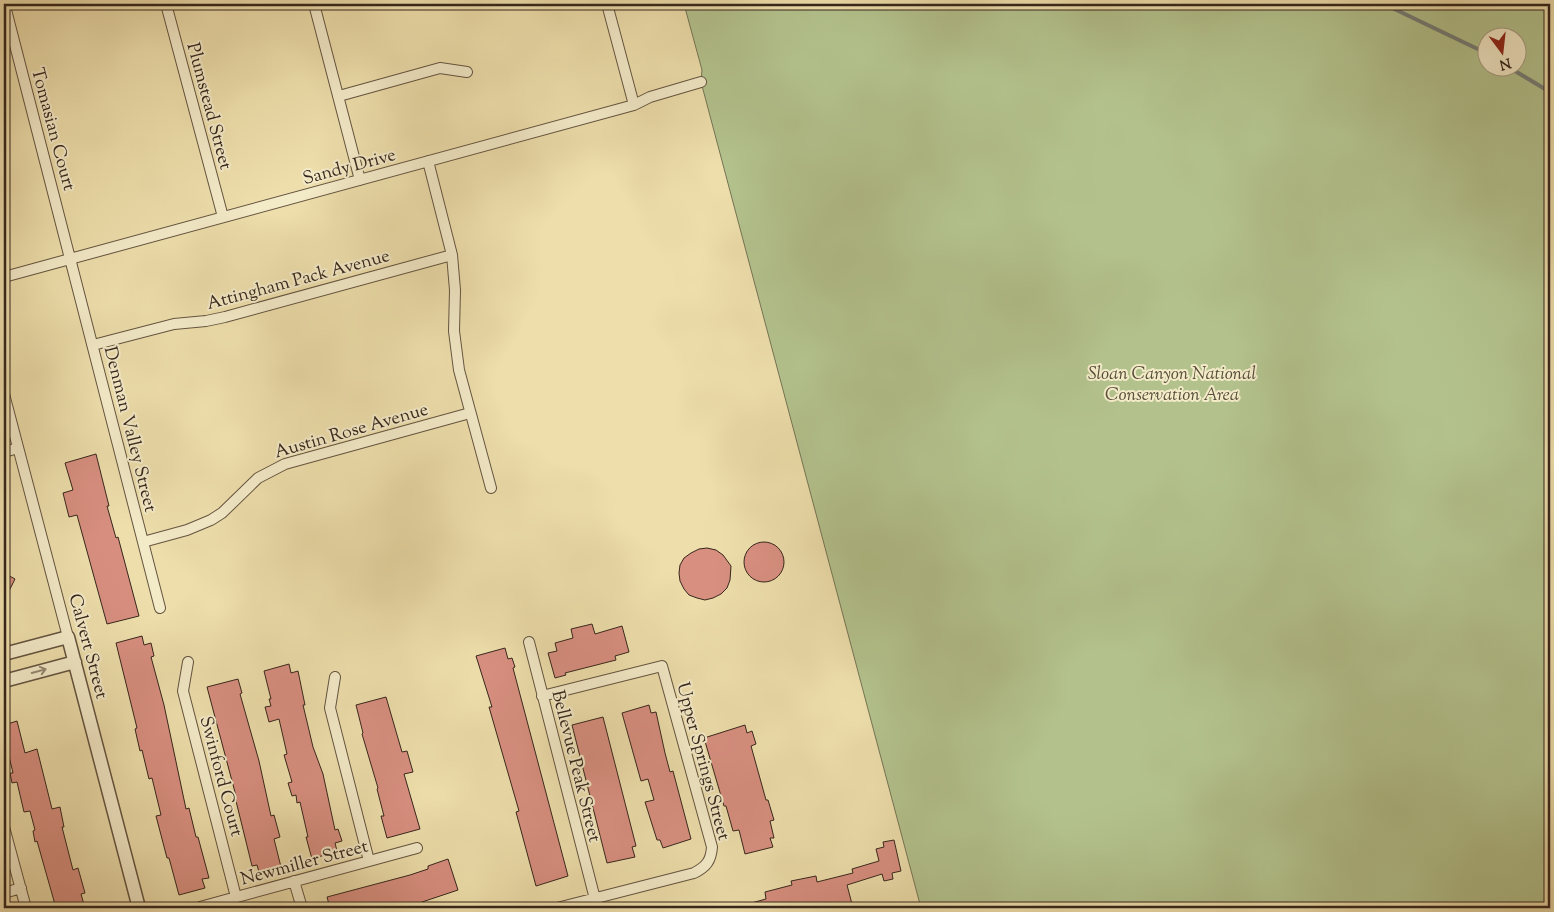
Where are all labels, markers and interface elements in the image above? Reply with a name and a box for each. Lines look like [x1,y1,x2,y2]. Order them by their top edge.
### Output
north arrow [1476,28,1526,78]
street label: Plumstead Street [179,40,238,173]
text: N [1497,52,1513,74]
street label: Tomasian Court [23,65,81,194]
street label: Sandy Drive [300,143,399,193]
street label: Attingham Pack Avenue [204,244,393,318]
street label: Denman Valley Street [96,344,162,515]
park label: Sloan Canyon National Conservation Area [1088,362,1256,409]
street label: Austin Rose Avenue [272,398,431,466]
street label: Calvert Street [61,591,114,702]
one-way arrow [31,666,47,675]
street label: Upper Springs Street [668,680,736,843]
street label: Bellevue Peak Street [544,688,607,845]
street label: Swinford Court [192,713,249,840]
street label: Newmiller Street [238,834,371,893]

